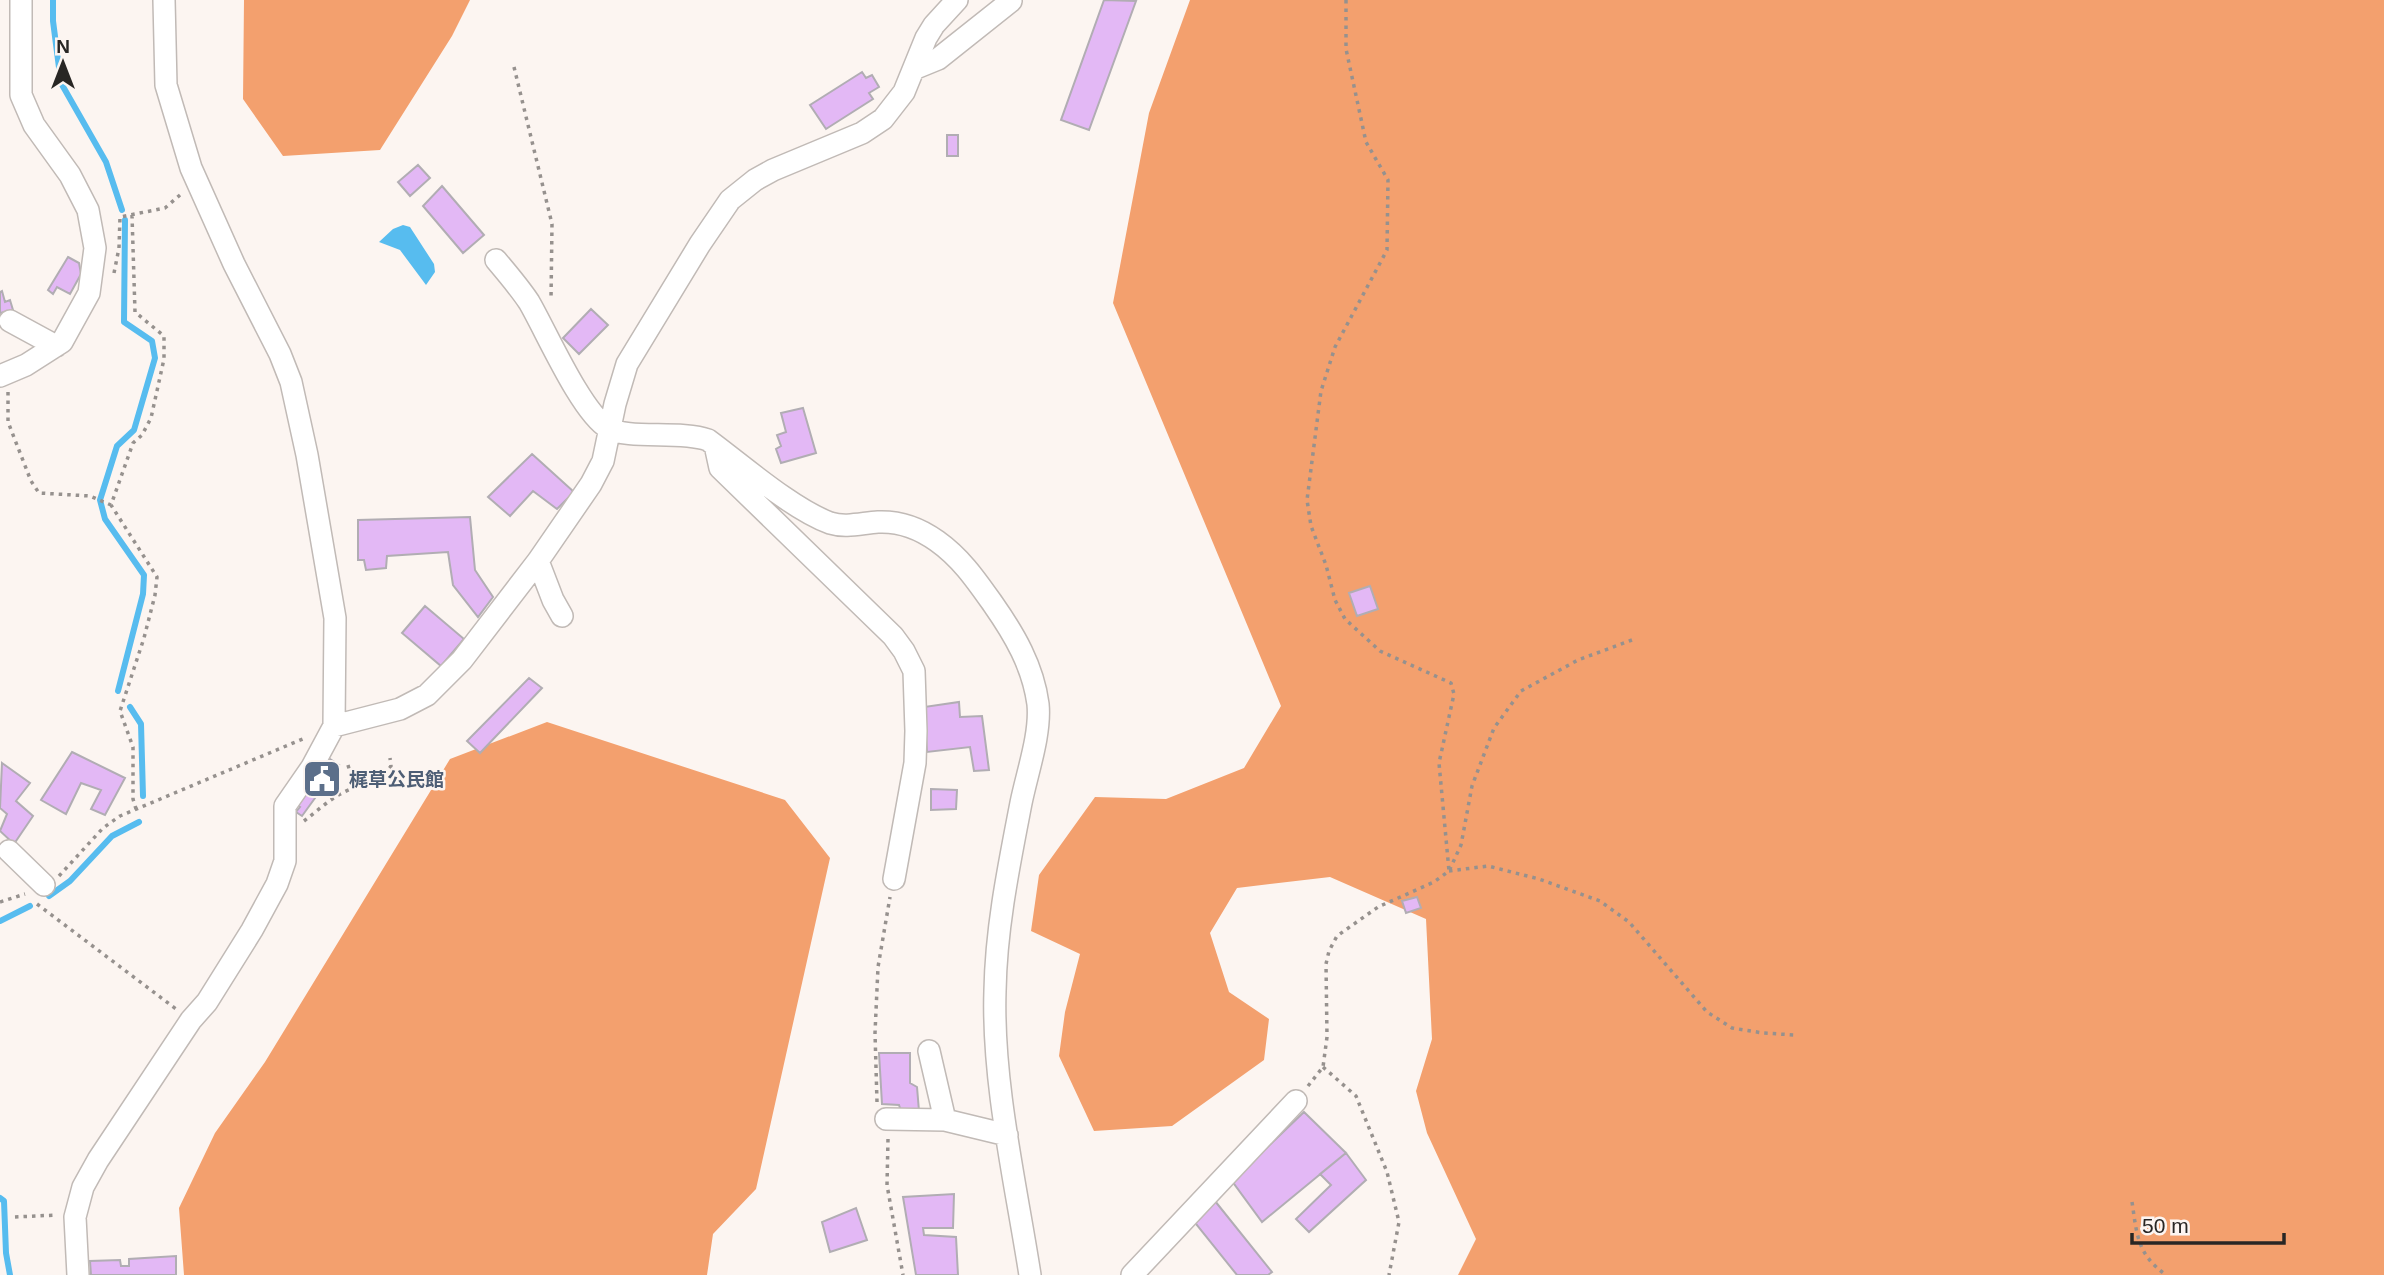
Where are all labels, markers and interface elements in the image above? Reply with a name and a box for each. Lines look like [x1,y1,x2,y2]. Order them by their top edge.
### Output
north arrow [28,28,98,98]
text: N [56,36,70,57]
public building icon: 梶草公民館 [301,758,343,800]
place label: 梶草公民館 [349,769,444,790]
scale bar [2132,1202,2284,1246]
text: 50 m [2142,1214,2189,1237]

